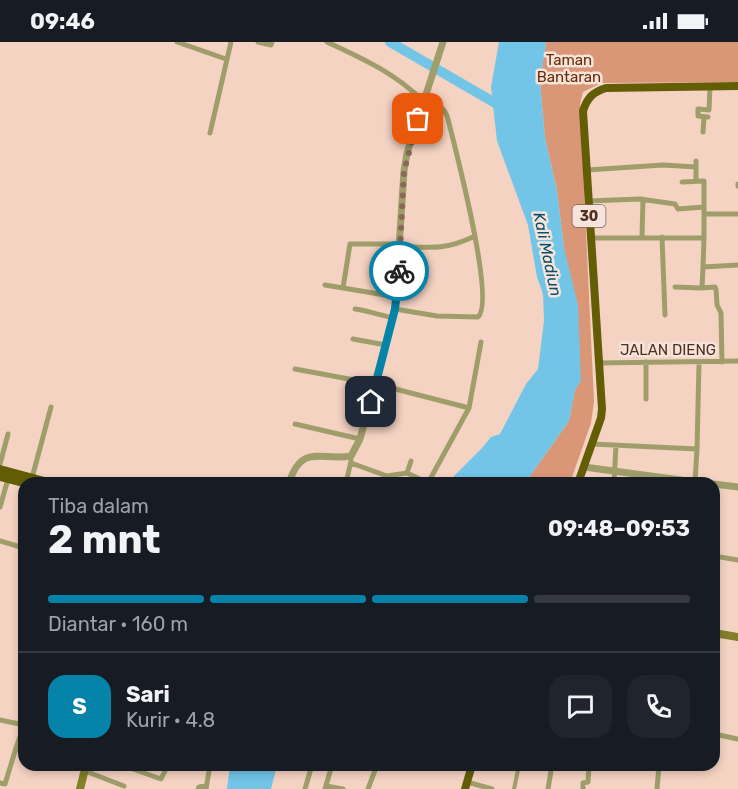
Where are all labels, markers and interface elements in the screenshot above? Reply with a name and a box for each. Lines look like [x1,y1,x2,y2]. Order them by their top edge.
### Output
text: 09:46 [30,8,95,35]
park label: Taman Bantaran [537,51,601,86]
pin [392,93,443,144]
icon: bag [401,102,434,135]
road number: 30 [572,205,606,227]
water label: Kali Madiun [529,210,566,298]
courier [369,241,429,301]
icon: bike [383,255,416,288]
street label: JALAN DIENG [620,341,716,359]
pin [345,376,396,427]
icon: home [354,385,387,418]
text: Tiba dalam [48,494,149,518]
text: 09:48–09:53 [548,515,690,542]
text: 2 mnt [48,517,160,563]
text: Diantar · 160 m [48,612,188,636]
button: chat [549,675,612,738]
button: phone [627,675,690,738]
text: Sari [126,681,170,708]
text: S [72,693,87,720]
text: Kurir · 4.8 [126,708,215,732]

